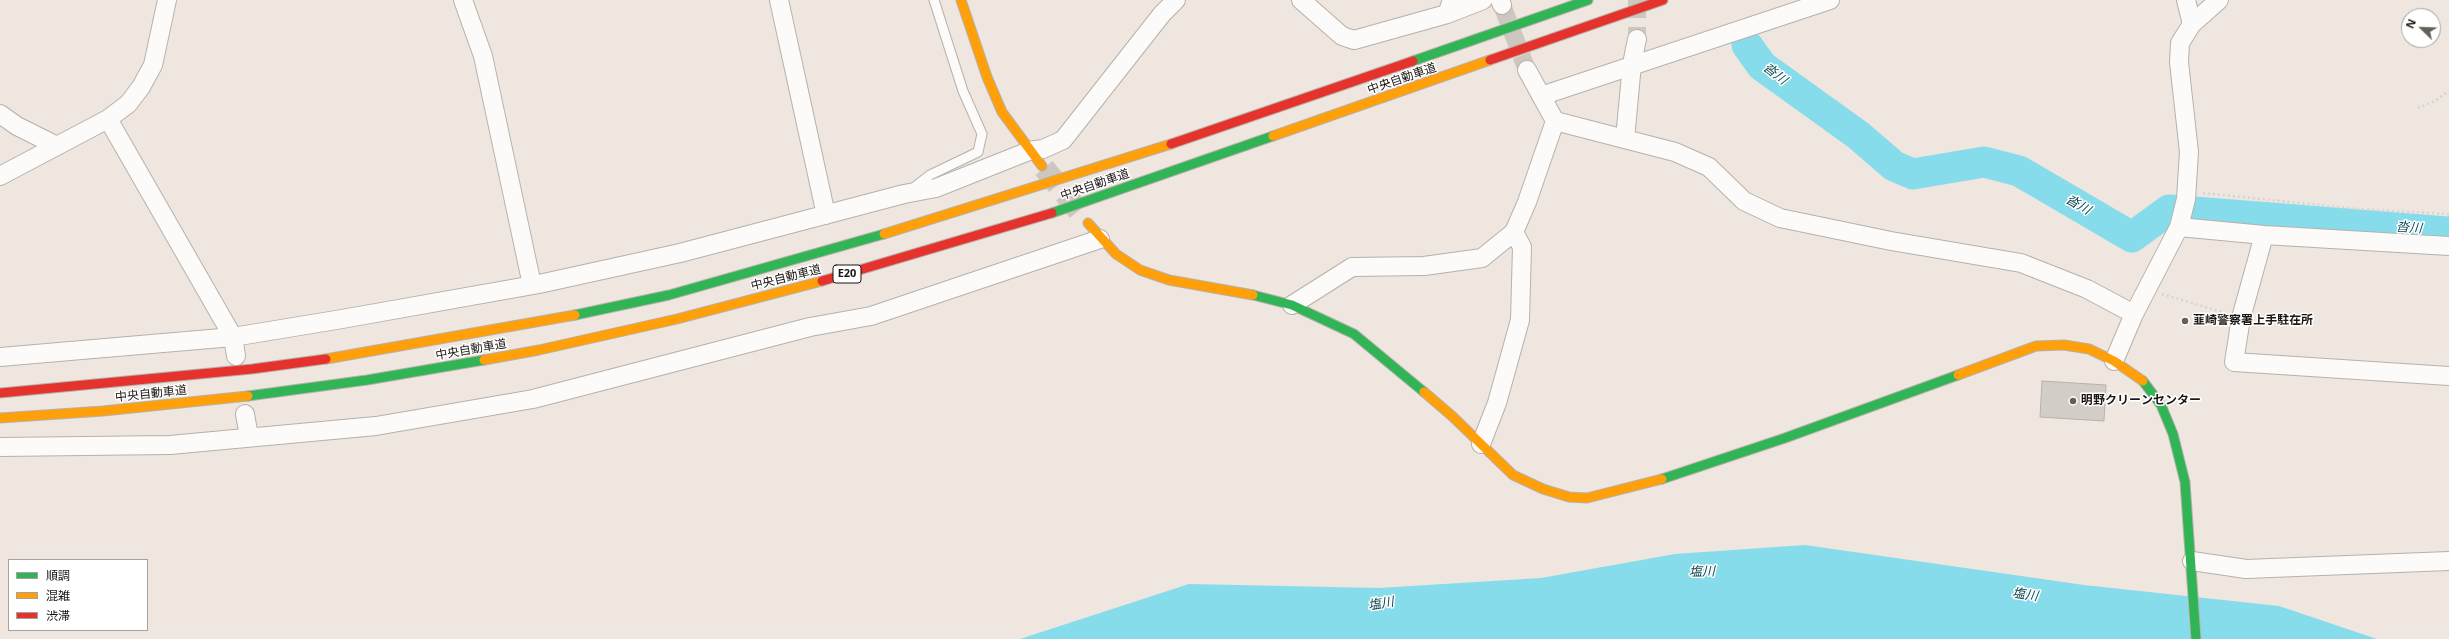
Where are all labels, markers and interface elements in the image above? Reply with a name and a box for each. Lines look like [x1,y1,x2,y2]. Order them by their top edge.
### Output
north arrow [2401,8,2441,48]
text: N [2402,16,2419,31]
street label: 中央自動車道 [1366,60,1438,98]
water label: 沓川 [1760,60,1790,88]
street label: 中央自動車道 [1059,166,1131,204]
water label: 沓川 [2063,192,2093,218]
water label: 沓川 [2395,219,2423,237]
street label: 中央自動車道 [749,262,823,294]
road number: E20 [833,265,861,283]
place label: 韮崎警察署上手駐在所 [2193,314,2313,328]
marker: 韮崎警察署上手駐在所 [2180,316,2190,326]
street label: 中央自動車道 [434,337,508,363]
street label: 中央自動車道 [114,383,188,405]
place label: 明野クリーンセンター [2081,394,2201,408]
marker: 明野クリーンセンター [2068,396,2078,406]
legend [8,559,148,631]
water label: 塩川 [1689,564,1715,580]
text: 順調 [46,567,70,584]
water label: 塩川 [2011,585,2039,605]
text: 混雑 [46,587,70,604]
water label: 塩川 [1367,594,1395,614]
text: 渋滞 [46,607,70,624]

